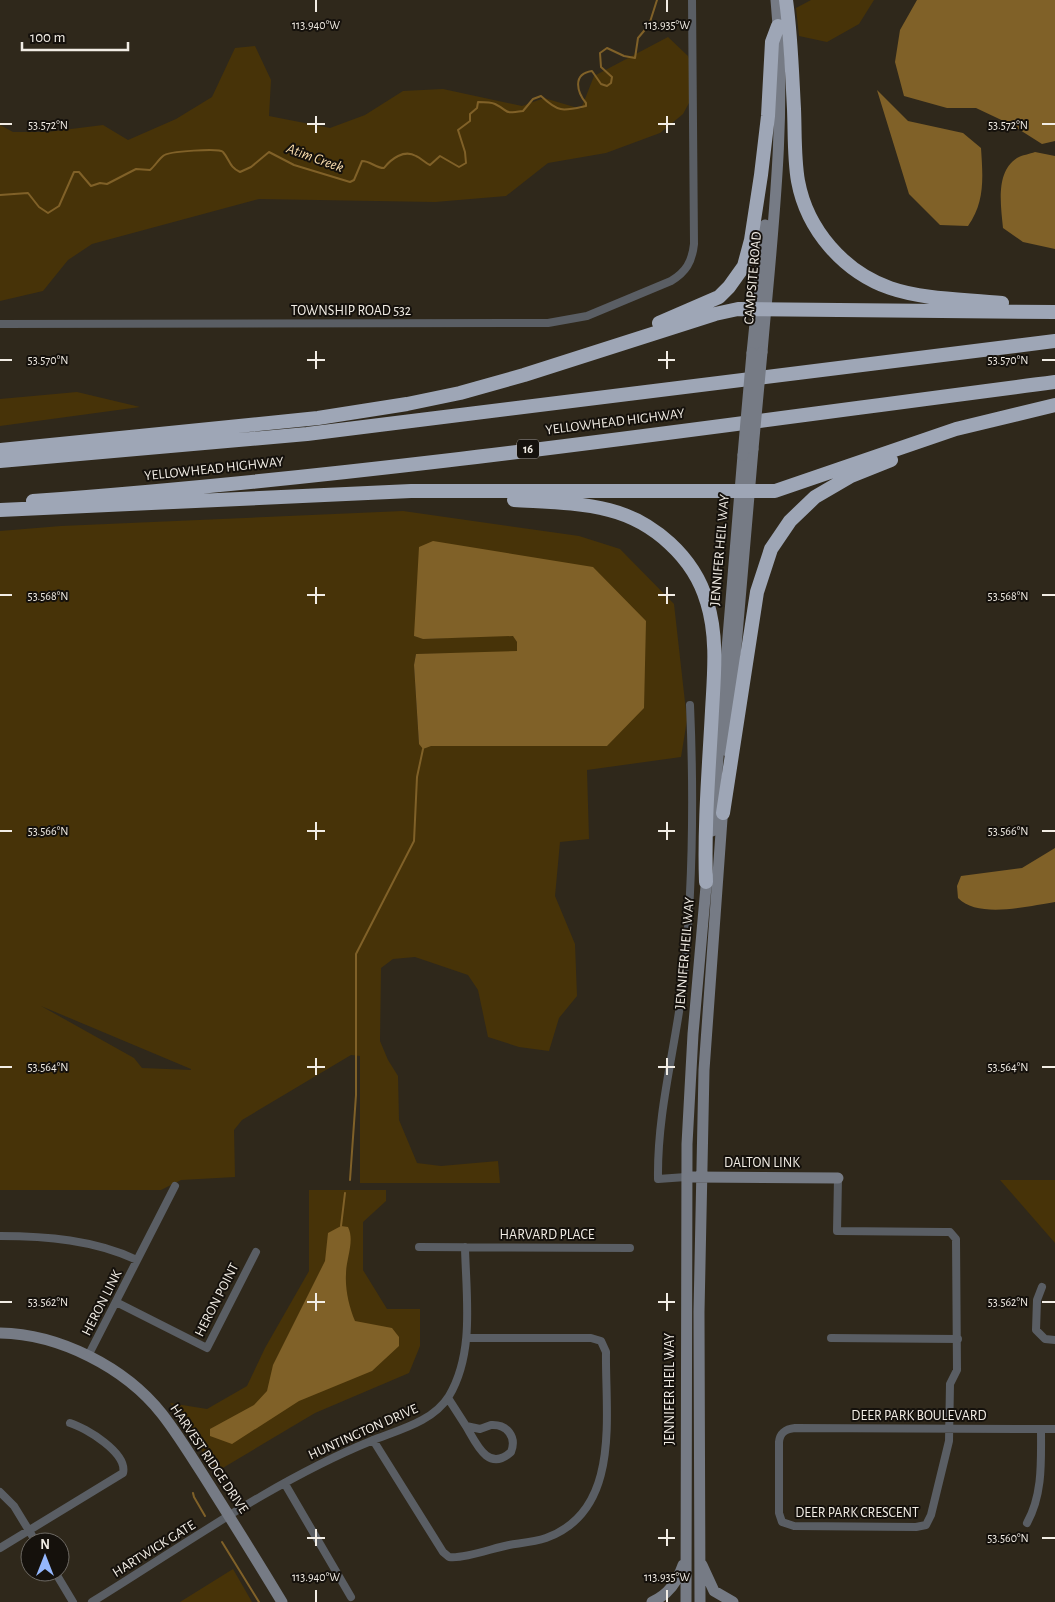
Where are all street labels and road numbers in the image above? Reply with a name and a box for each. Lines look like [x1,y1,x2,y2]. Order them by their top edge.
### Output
street label: CAMPSITE ROAD [742,231,764,325]
street label: TOWNSHIP ROAD 532 [291,304,411,318]
street label: YELLOWHEAD HIGHWAY [545,406,686,437]
road number: 16 [517,439,539,458]
street label: YELLOWHEAD HIGHWAY [144,455,285,483]
street label: JENNIFER HEIL WAY [708,493,732,606]
street label: JENNIFER HEIL WAY [673,896,697,1009]
street label: DALTON LINK [724,1156,800,1170]
street label: HARVARD PLACE [500,1228,595,1242]
street label: HERON POINT [192,1261,242,1339]
street label: HERON LINK [80,1268,125,1338]
street label: JENNIFER HEIL WAY [663,1332,677,1445]
street label: HUNTINGTON DRIVE [306,1401,420,1462]
street label: HARVEST RIDGE DRIVE [167,1402,251,1516]
street label: DEER PARK BOULEVARD [851,1409,987,1423]
street label: DEER PARK CRESCENT [795,1506,919,1520]
street label: HARTWICK GATE [110,1518,198,1580]

